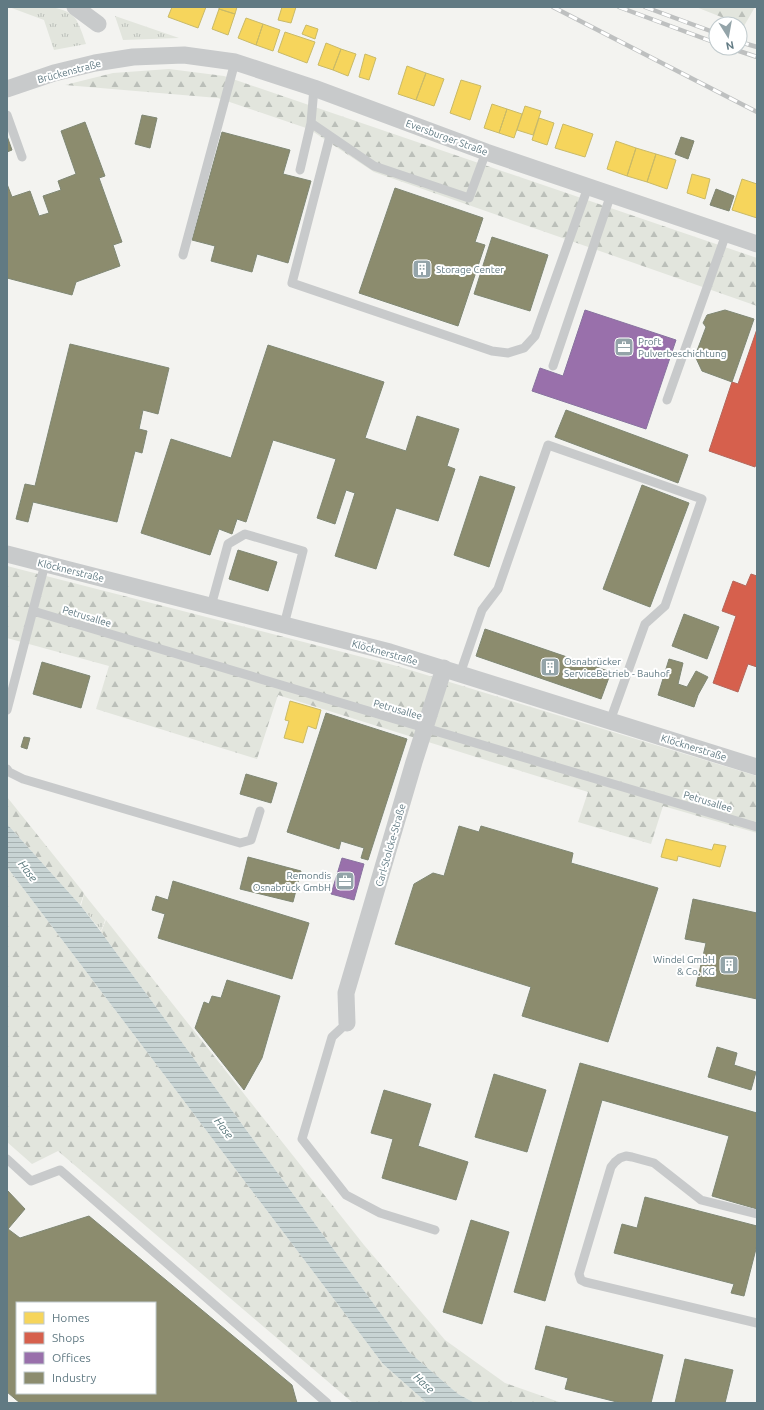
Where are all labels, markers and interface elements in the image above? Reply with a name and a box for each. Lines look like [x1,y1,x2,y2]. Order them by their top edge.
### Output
north arrow [708,16,748,56]
text: N [725,39,735,52]
street label: Brückenstraße [36,58,102,85]
street label: Eversburger Straße [404,118,489,157]
building icon: Storage Center [411,258,433,280]
place label: Storage Center [436,264,504,275]
office icon: Proft Pulverbeschichtung [613,336,635,358]
place label: Proft Pulverbeschichtung [638,336,726,359]
street label: Klöcknerstraße [37,557,105,584]
street label: Petrusallee [61,604,113,629]
street label: Klöcknerstraße [351,638,419,667]
building icon: Osnabrücker ServiceBetrieb - Bauhof [539,656,561,678]
place label: Osnabrücker ServiceBetrieb - Bauhof [564,656,670,679]
street label: Petrusallee [372,697,424,722]
street label: Klöcknerstraße [660,732,728,763]
street label: Petrusallee [682,789,734,814]
street label: Carl-Stolcke-Straße [373,802,408,888]
water label: Hase [16,858,40,884]
place label: Remondis Osnabrück GmbH [253,870,331,893]
office icon: Remondis Osnabrück GmbH [334,870,356,892]
place label: Windel GmbH & Co. KG [653,954,715,977]
building icon: Windel GmbH & Co. KG [718,954,740,976]
water label: Hase [212,1115,236,1141]
legend [16,1302,156,1394]
text: Homes [52,1311,90,1324]
text: Shops [52,1331,84,1344]
text: Offices [52,1351,91,1364]
text: Industry [52,1371,97,1384]
water label: Hase [411,1371,437,1396]

